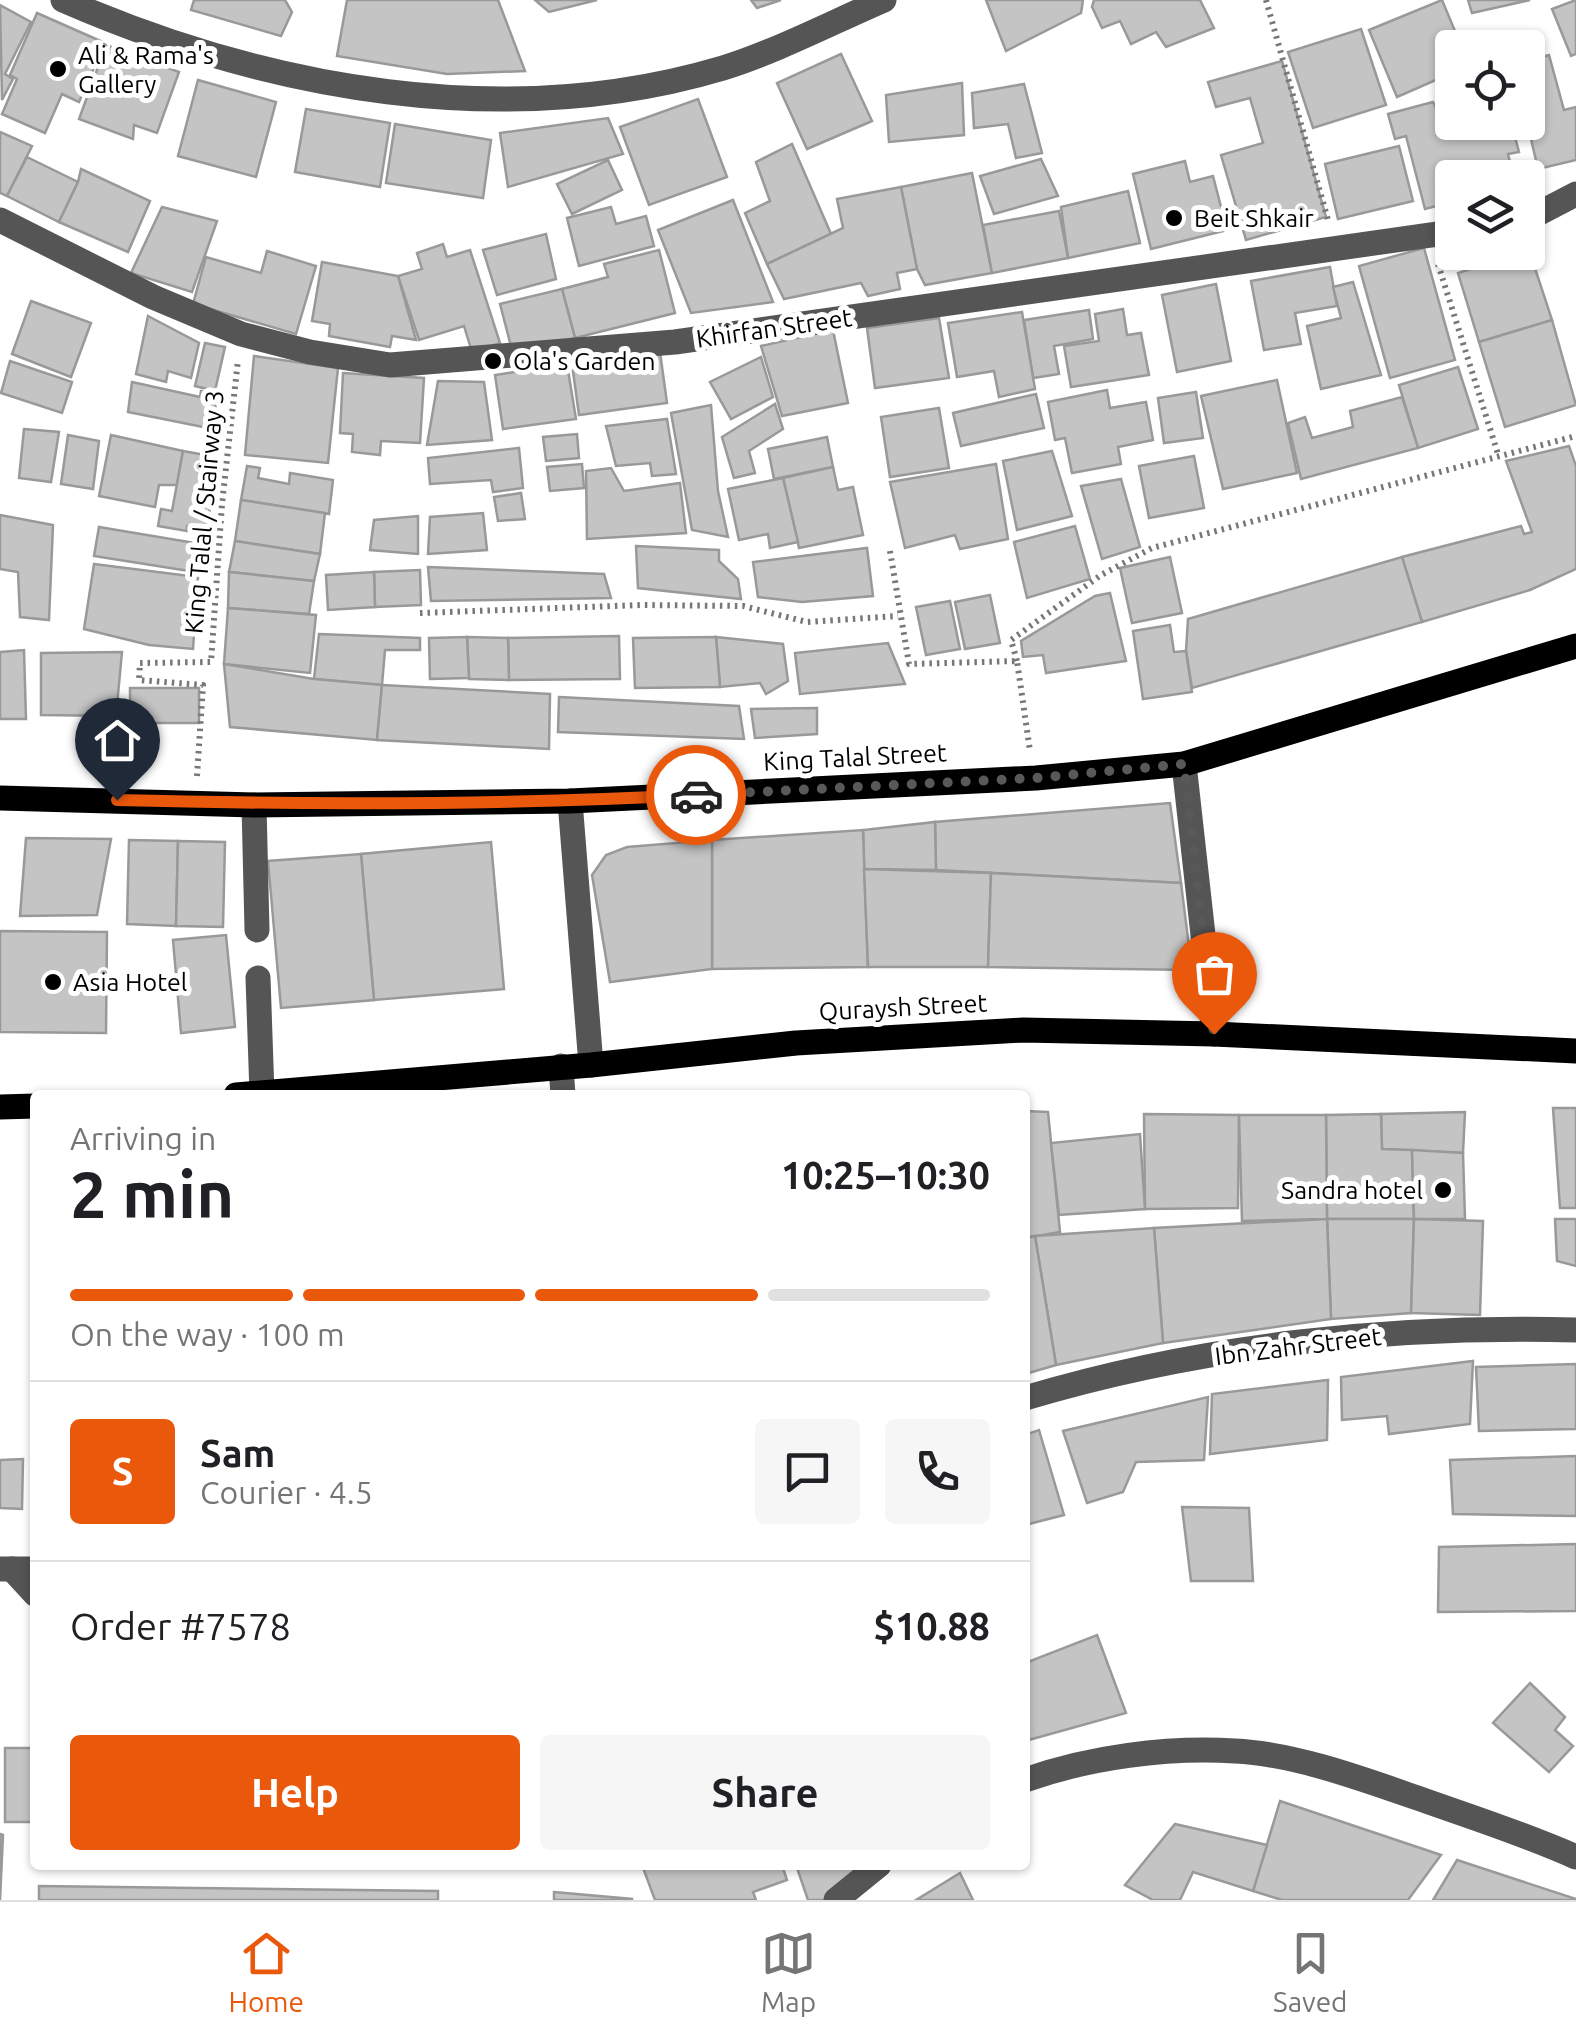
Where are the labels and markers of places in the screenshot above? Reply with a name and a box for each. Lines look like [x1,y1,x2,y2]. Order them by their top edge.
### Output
place label: Ali & Rama's Gallery [78,41,214,98]
marker: Ali & Rama's Gallery [47,58,69,80]
place label: Beit Shkair [1194,204,1314,232]
marker: Beit Shkair [1163,207,1185,229]
place label: Ola's Garden [513,347,656,375]
marker: Ola's Garden [482,350,504,372]
pin [75,698,160,801]
pin [1172,932,1257,1035]
place label: Asia Hotel [73,968,187,996]
marker: Asia Hotel [42,971,64,993]
place label: Sandra hotel [1281,1176,1423,1204]
marker: Sandra hotel [1432,1179,1454,1201]

